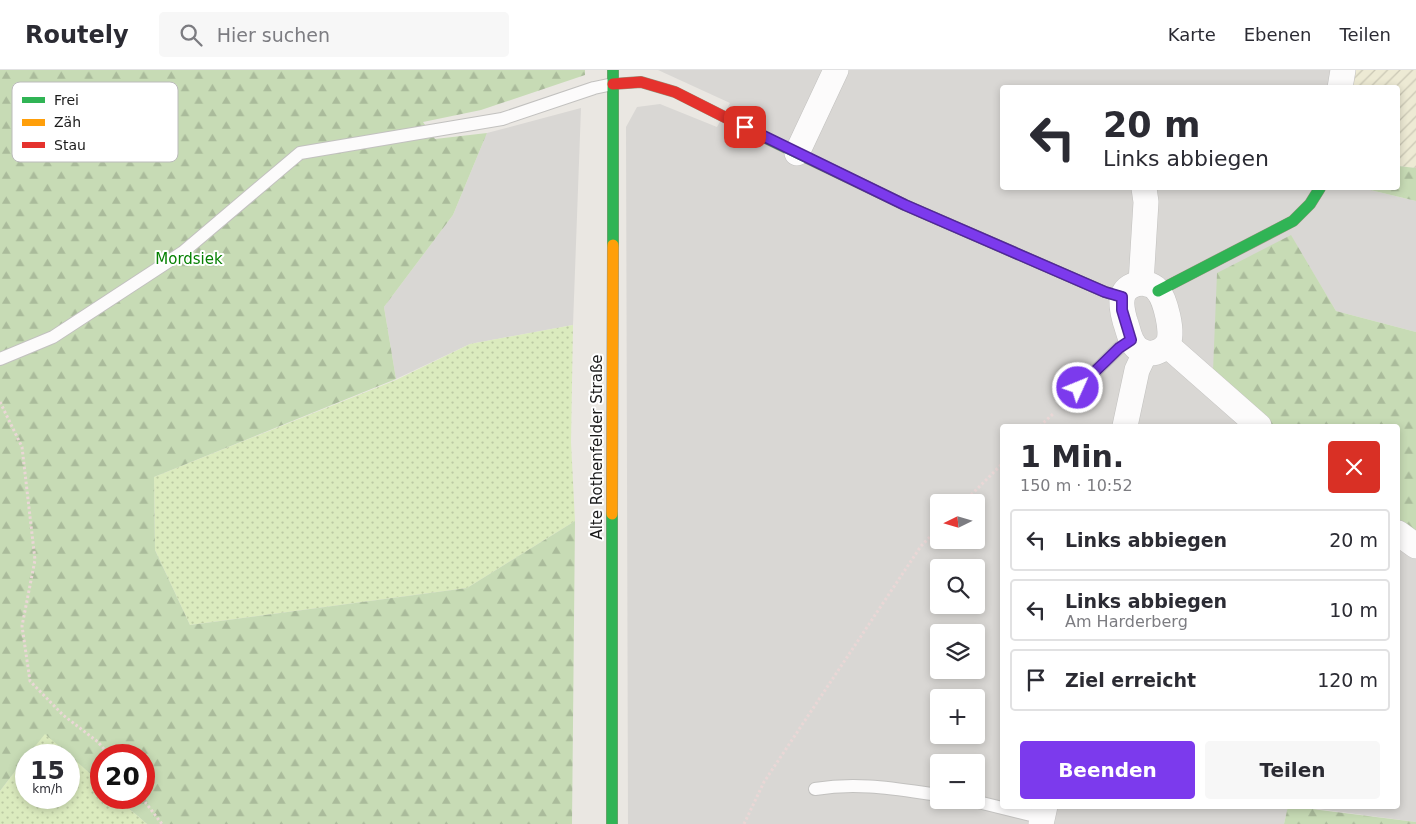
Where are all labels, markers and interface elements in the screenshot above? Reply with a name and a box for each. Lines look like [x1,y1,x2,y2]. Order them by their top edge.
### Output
search box [159,12,509,57]
text: Routely [25,21,129,49]
icon: search [177,21,205,49]
text: Hier suchen [217,24,330,46]
text: Karte [1168,24,1216,45]
text: Ebenen [1244,24,1312,45]
text: Teilen [1340,24,1391,45]
legend [12,82,178,162]
text: Frei [54,92,79,108]
icon: left [1020,105,1085,170]
text: 20 m [1103,105,1200,145]
pin [724,106,766,148]
icon: arrive [731,113,759,141]
text: Zäh [54,114,81,130]
text: Stau [54,137,86,153]
text: Links abbiegen [1103,146,1269,171]
park label: Mordsiek [155,250,223,268]
street label: Alte Rothenfelder Straße [588,354,606,540]
position arrow [1051,361,1103,413]
text: 1 Min. [1020,439,1124,474]
button: close [1328,441,1380,493]
text: 150 m · 10:52 [1020,476,1133,495]
north arrow [930,494,985,549]
map controls [930,494,985,809]
icon: left [1022,526,1050,554]
text: Links abbiegen [1065,529,1227,551]
text: 20 m [1329,529,1378,551]
button: search [930,559,985,614]
text: Links abbiegen [1065,590,1227,612]
icon: left [1022,596,1050,624]
text: 10 m [1329,599,1378,621]
text: Am Harderberg [1065,612,1188,631]
button: layers [930,624,985,679]
icon: arrive [1022,666,1050,694]
text: Ziel erreicht [1065,669,1196,691]
text: 120 m [1317,669,1378,691]
button: + [930,689,985,744]
button: Beenden [1020,741,1195,799]
button: Teilen [1205,741,1380,799]
speed limit sign: 20 [90,744,155,809]
button: − [930,754,985,809]
text: 15 [30,756,65,785]
text: km/h [32,782,63,796]

